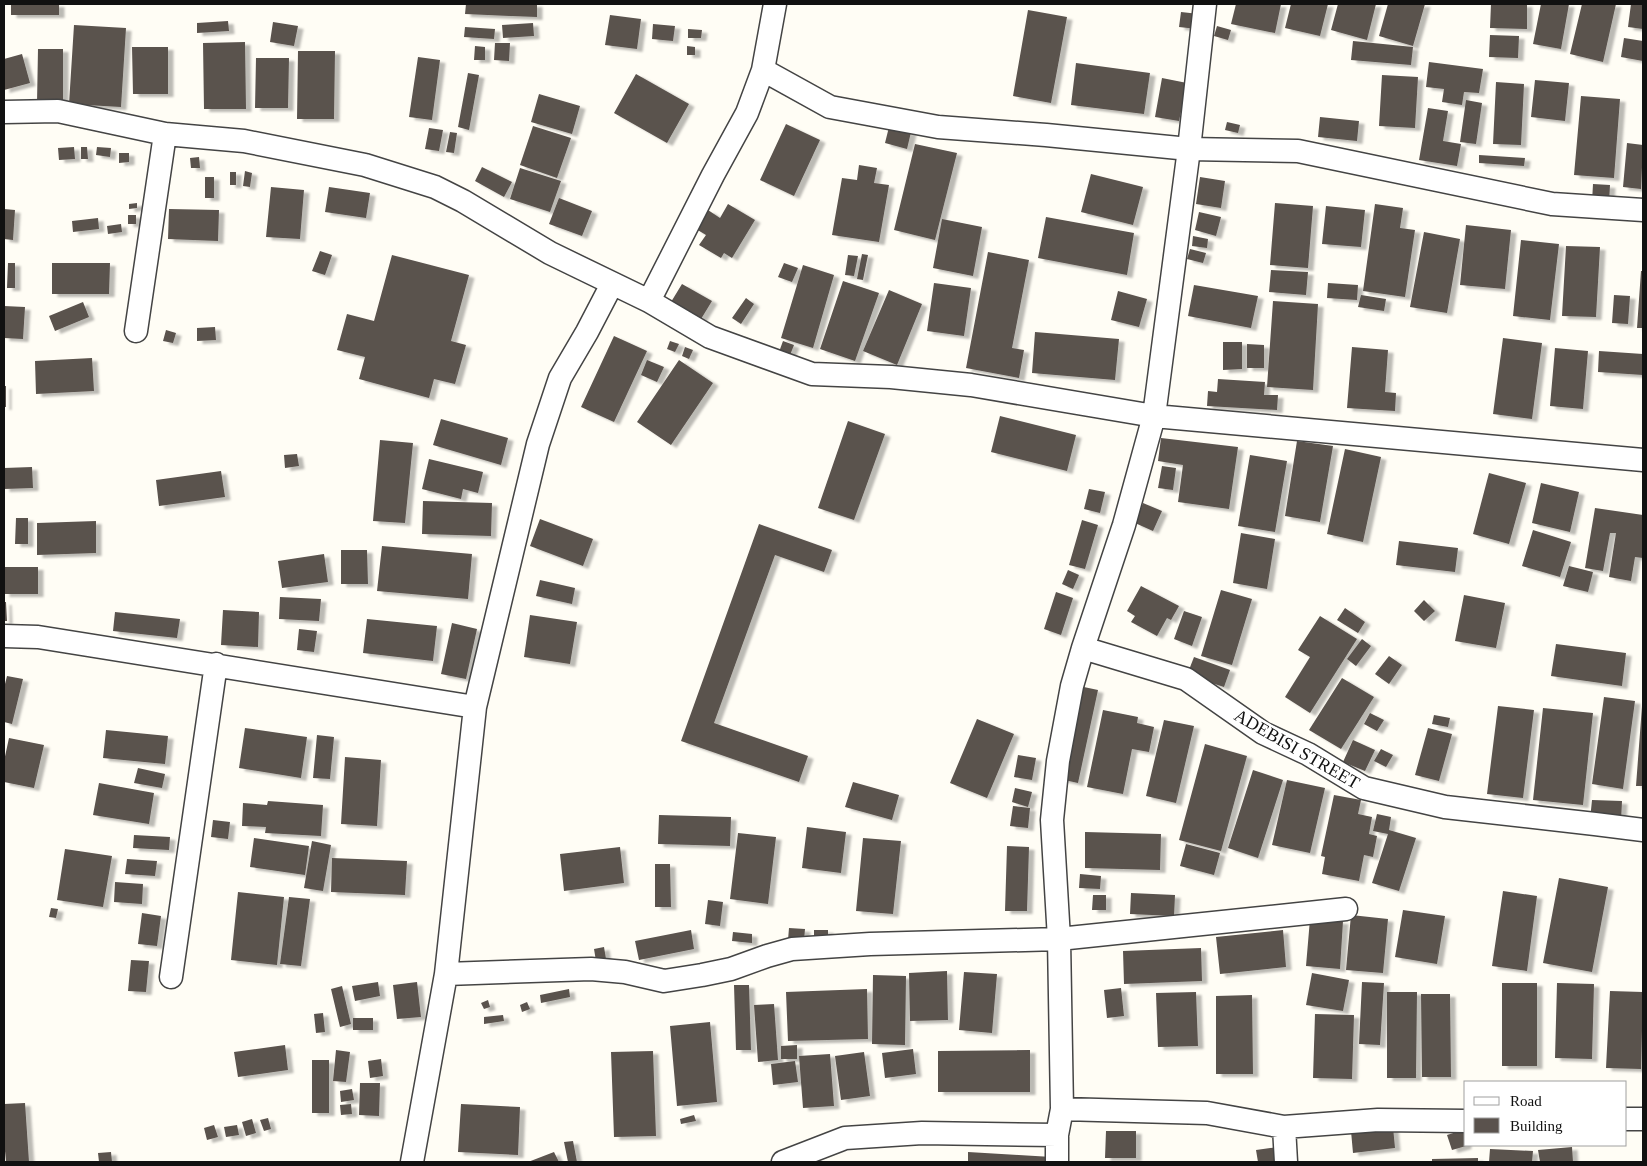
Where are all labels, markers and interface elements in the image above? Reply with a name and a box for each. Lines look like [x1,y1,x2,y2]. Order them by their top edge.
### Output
street label: ADEBISI STREET [1231,705,1363,793]
legend [1464,1081,1627,1146]
text: Road [1510,1093,1542,1109]
text: Building [1510,1118,1563,1134]

